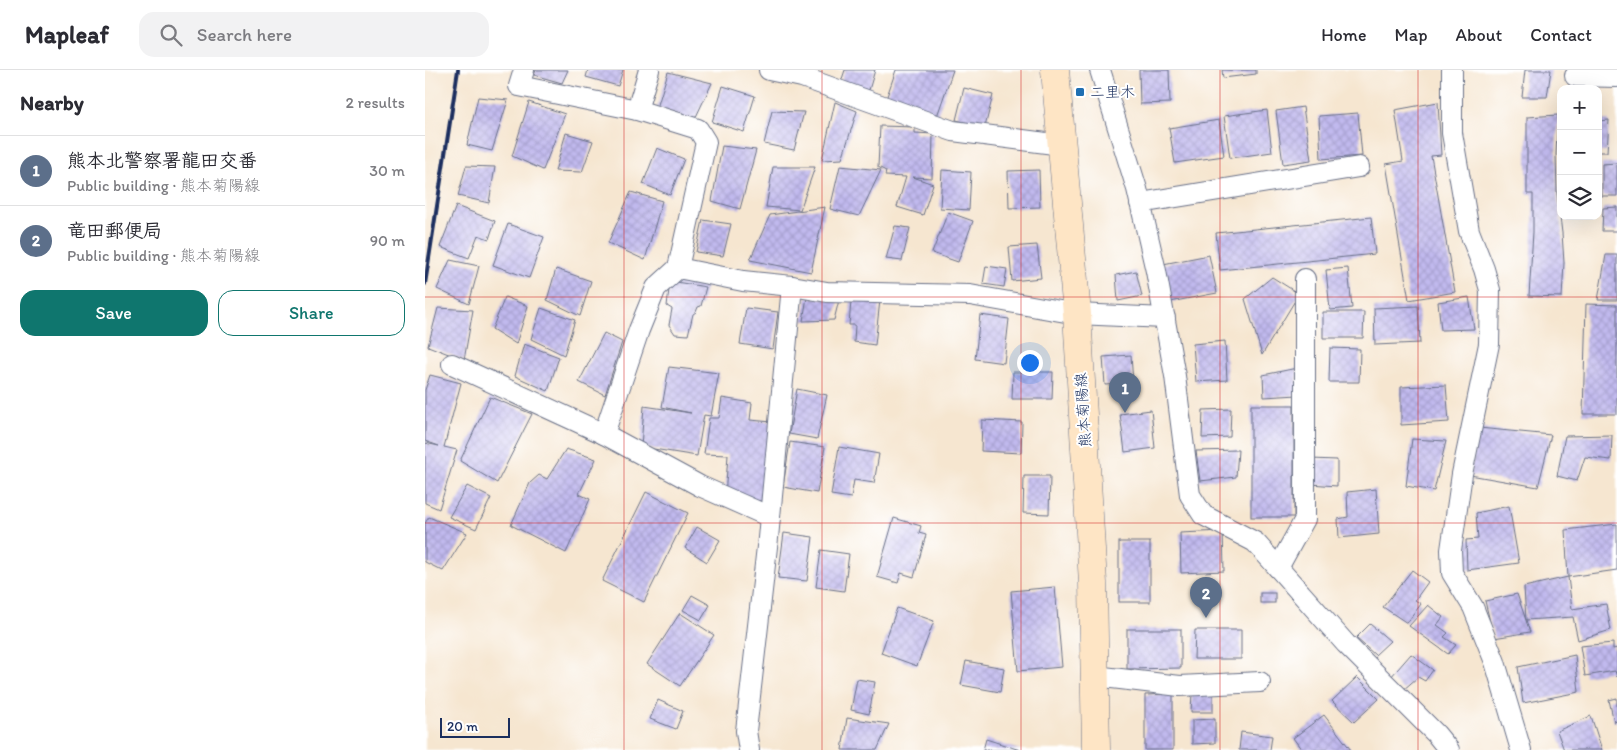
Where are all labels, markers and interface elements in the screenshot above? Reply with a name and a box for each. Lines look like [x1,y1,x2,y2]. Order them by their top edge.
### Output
search box [139,12,489,57]
text: Mapleaf [25,20,109,49]
icon: search [157,21,185,49]
text: Search here [197,23,292,46]
text: Home [1321,24,1367,46]
text: Map [1395,24,1428,46]
text: About [1456,24,1502,46]
text: Contact [1530,24,1592,46]
place label: 二里木 [1090,83,1135,101]
map controls [1557,85,1602,220]
button: + [1557,85,1602,130]
marker: 二里木 [1074,86,1086,98]
text: Nearby [20,90,84,115]
text: 2 results [345,93,405,112]
button: − [1557,130,1602,175]
text: 熊本北警察署龍田交番 [67,149,257,172]
text: 1 [32,161,40,180]
text: 30 m [369,161,405,180]
button: layers [1557,175,1602,220]
text: Public building · 熊本菊陽線 [67,176,260,195]
text: 竜田郵便局 [67,219,162,242]
text: 2 [32,231,40,250]
text: 90 m [370,231,405,250]
text: Public building · 熊本菊陽線 [67,246,260,265]
button: Save [20,290,208,336]
button: Share [218,290,405,336]
your location [1017,350,1043,376]
street label: 熊本菊陽線 [1071,372,1095,448]
pin: 1 [1109,372,1141,413]
pin: 2 [1190,577,1222,618]
scale bar [440,715,510,738]
text: 20 m [447,718,478,735]

